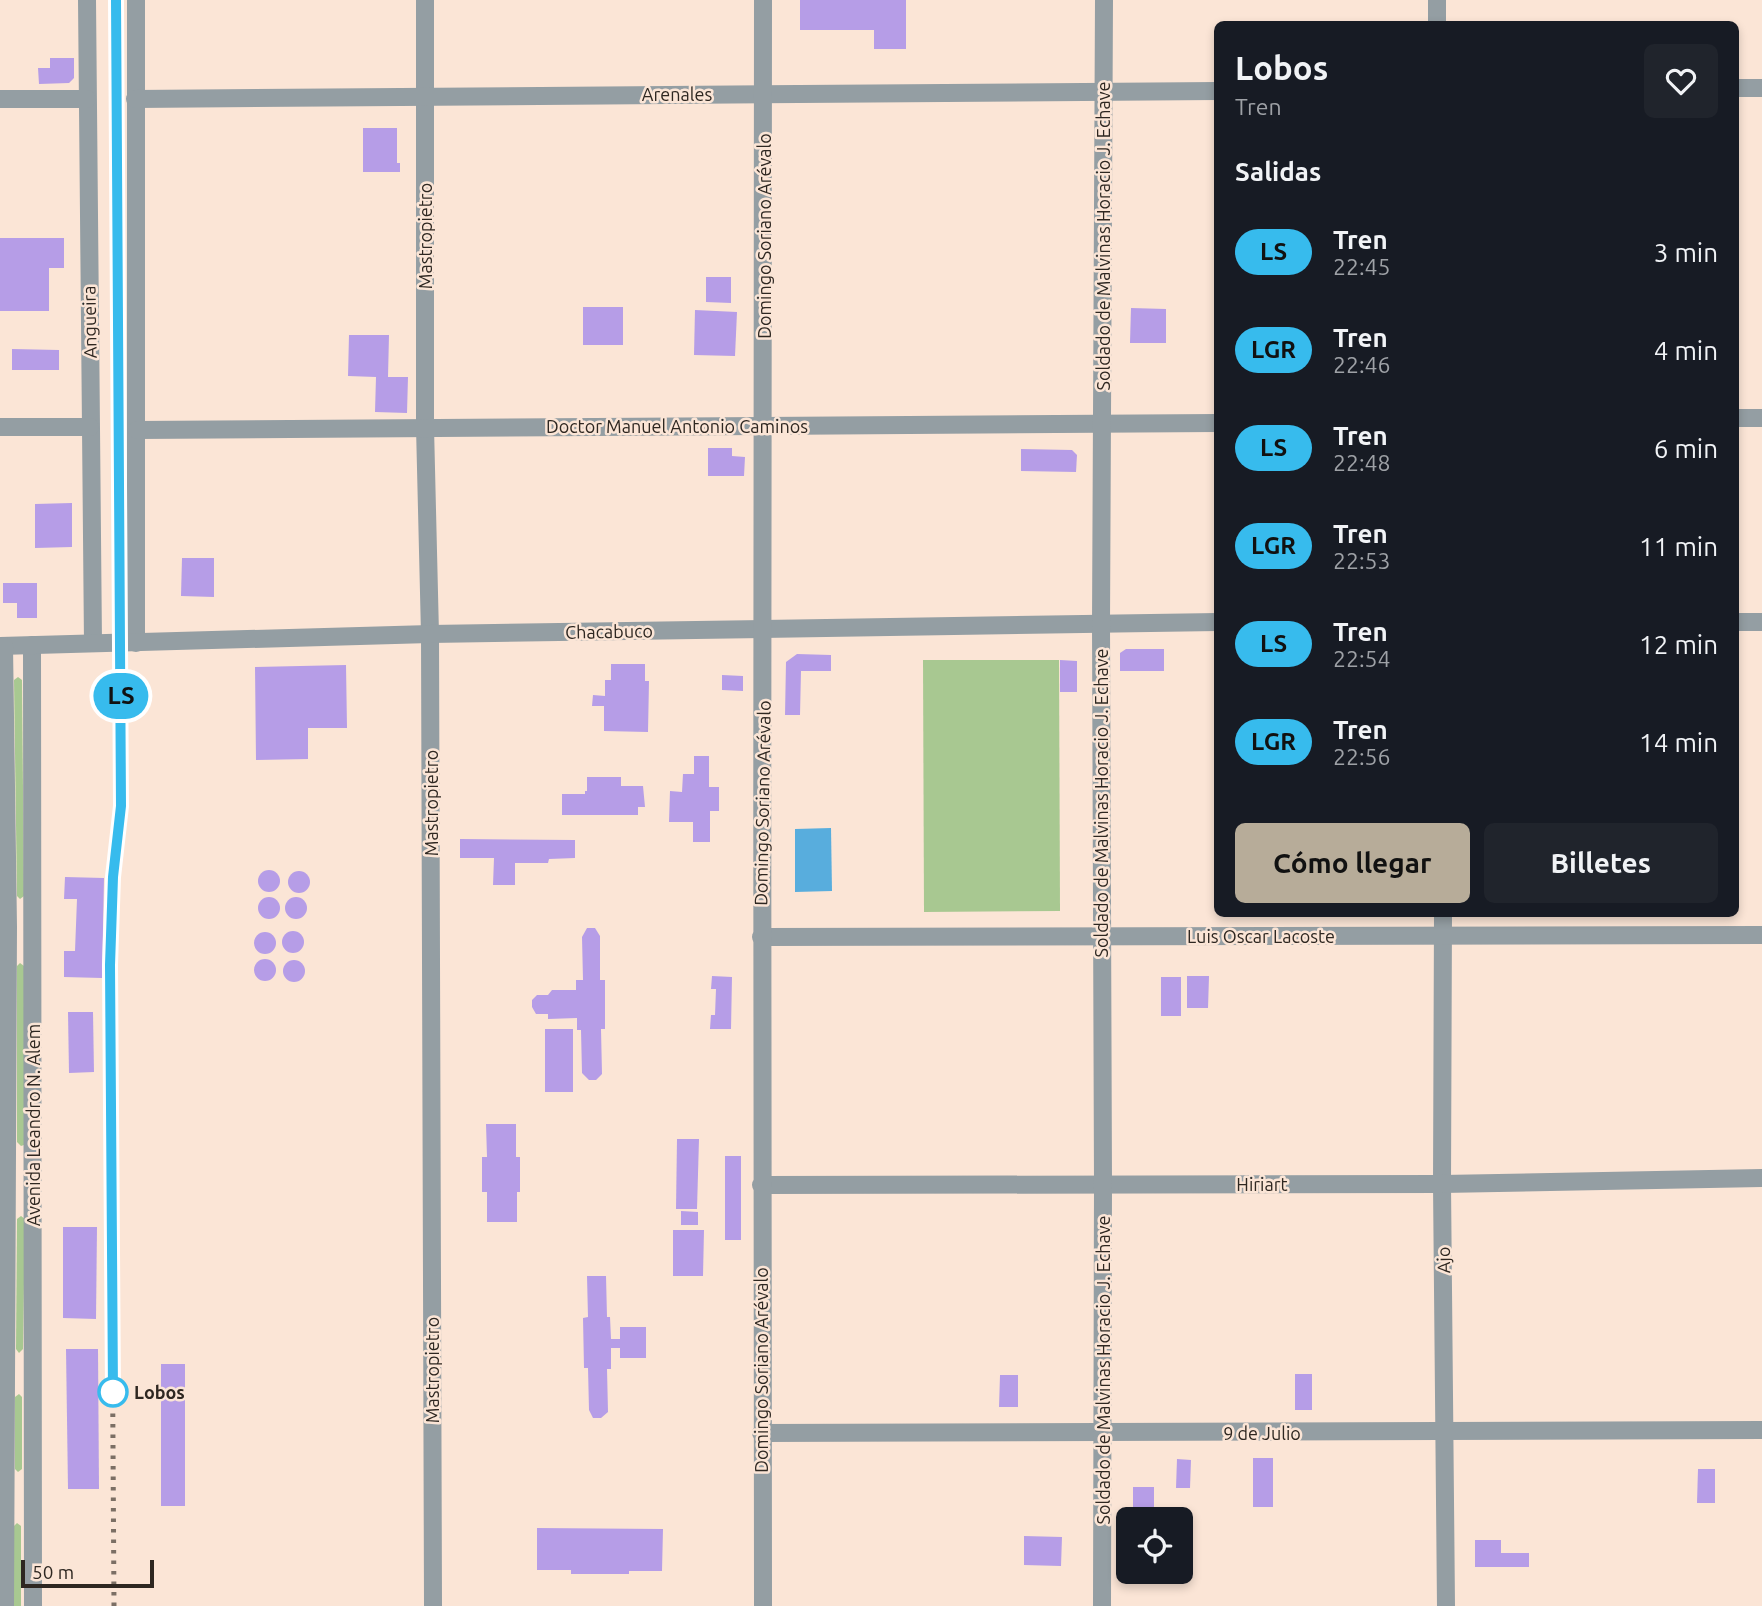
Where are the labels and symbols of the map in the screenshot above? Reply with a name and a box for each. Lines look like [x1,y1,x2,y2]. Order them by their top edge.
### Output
street label: Soldado de Malvinas Horacio J. Echave [1093,81,1113,391]
street label: Arenales [642,84,712,104]
street label: Domingo Soriano Arévalo [754,133,774,339]
street label: Mastropietro [415,183,435,289]
street label: Angueira [78,285,100,359]
street label: Doctor Manuel Antonio Caminos [546,416,808,436]
street label: Chacabuco [565,620,653,642]
street label: Soldado de Malvinas Horacio J. Echave [1091,648,1111,958]
line badge: LS [90,673,152,719]
street label: Domingo Soriano Arévalo [750,700,774,906]
street label: Mastropietro [421,750,441,856]
street label: Luis Oscar Lacoste [1187,926,1335,946]
street label: Avenida Leandro N. Alem [23,1024,43,1226]
street label: Hiriart [1236,1174,1288,1194]
street label: Soldado de Malvinas Horacio J. Echave [1093,1215,1113,1525]
street label: Ajo [1433,1247,1453,1273]
street label: Domingo Soriano Arévalo [751,1267,771,1473]
street label: Mastropietro [422,1317,442,1423]
marker: Lobos [98,1377,128,1407]
place label: Lobos [134,1382,185,1402]
street label: 9 de Julio [1223,1423,1301,1443]
scale bar [21,1557,154,1589]

